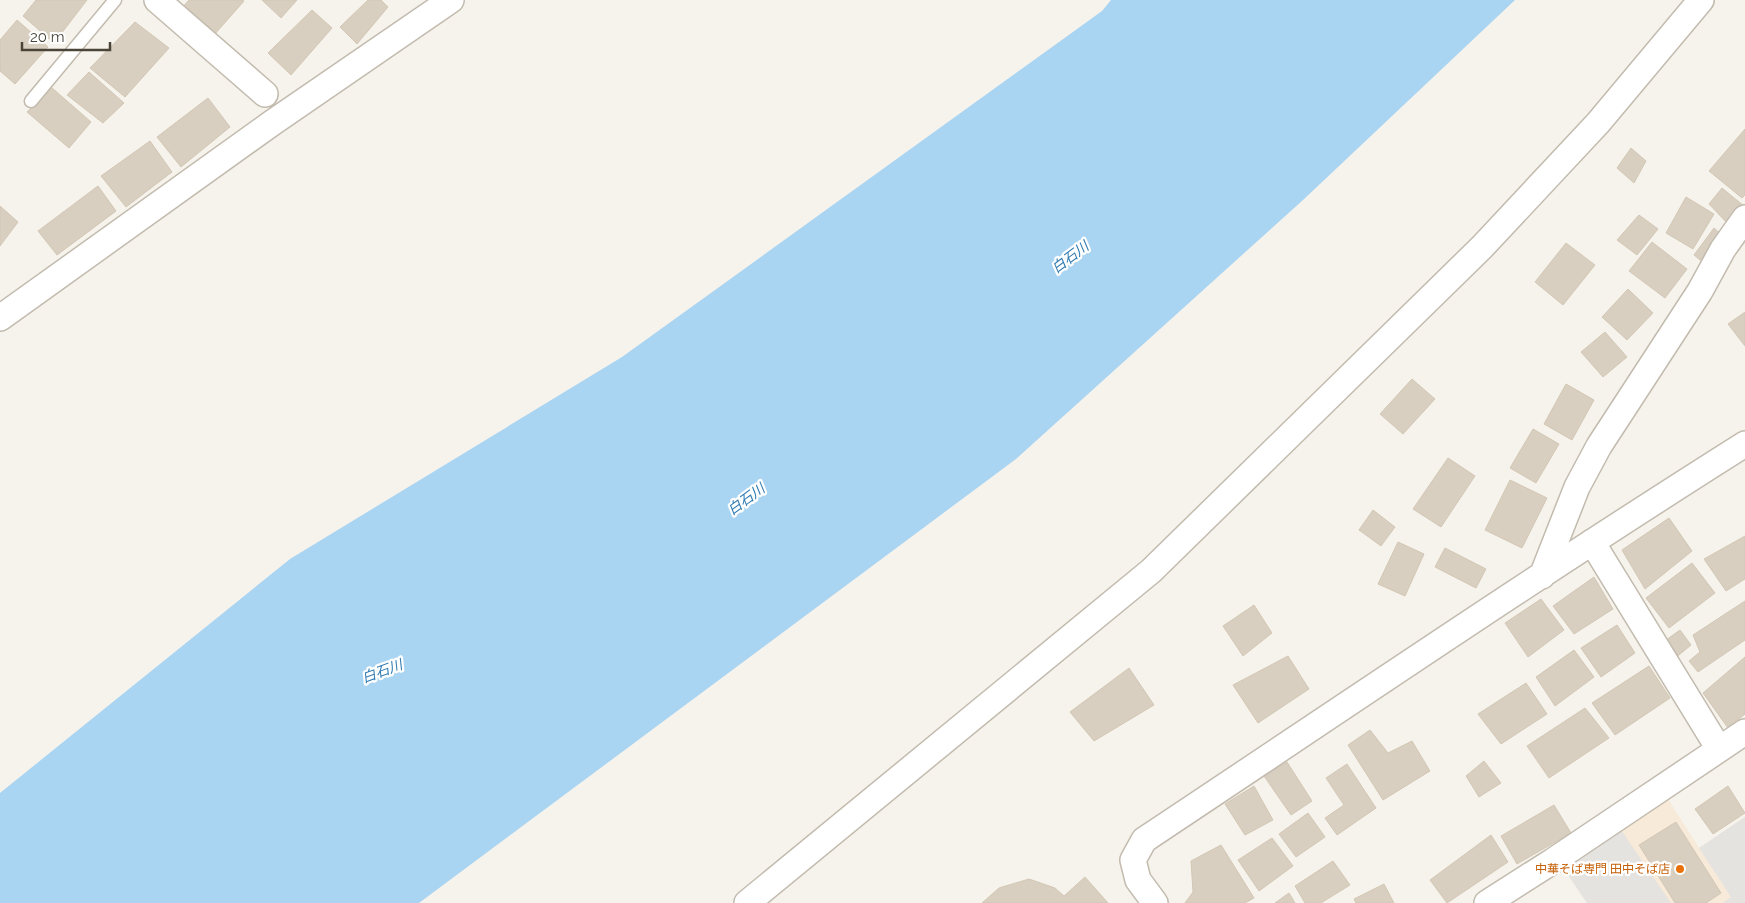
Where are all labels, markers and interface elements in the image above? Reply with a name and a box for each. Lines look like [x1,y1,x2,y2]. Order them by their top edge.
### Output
scale bar [22,20,110,52]
text: 20 m [30,28,65,46]
water label: 白石川 [1048,237,1093,276]
water label: 白石川 [724,479,769,518]
water label: 白石川 [360,656,406,686]
place label: 中華そば専門 田中そば店 [1535,862,1670,876]
marker: 中華そば専門 田中そば店 [1674,863,1686,875]

